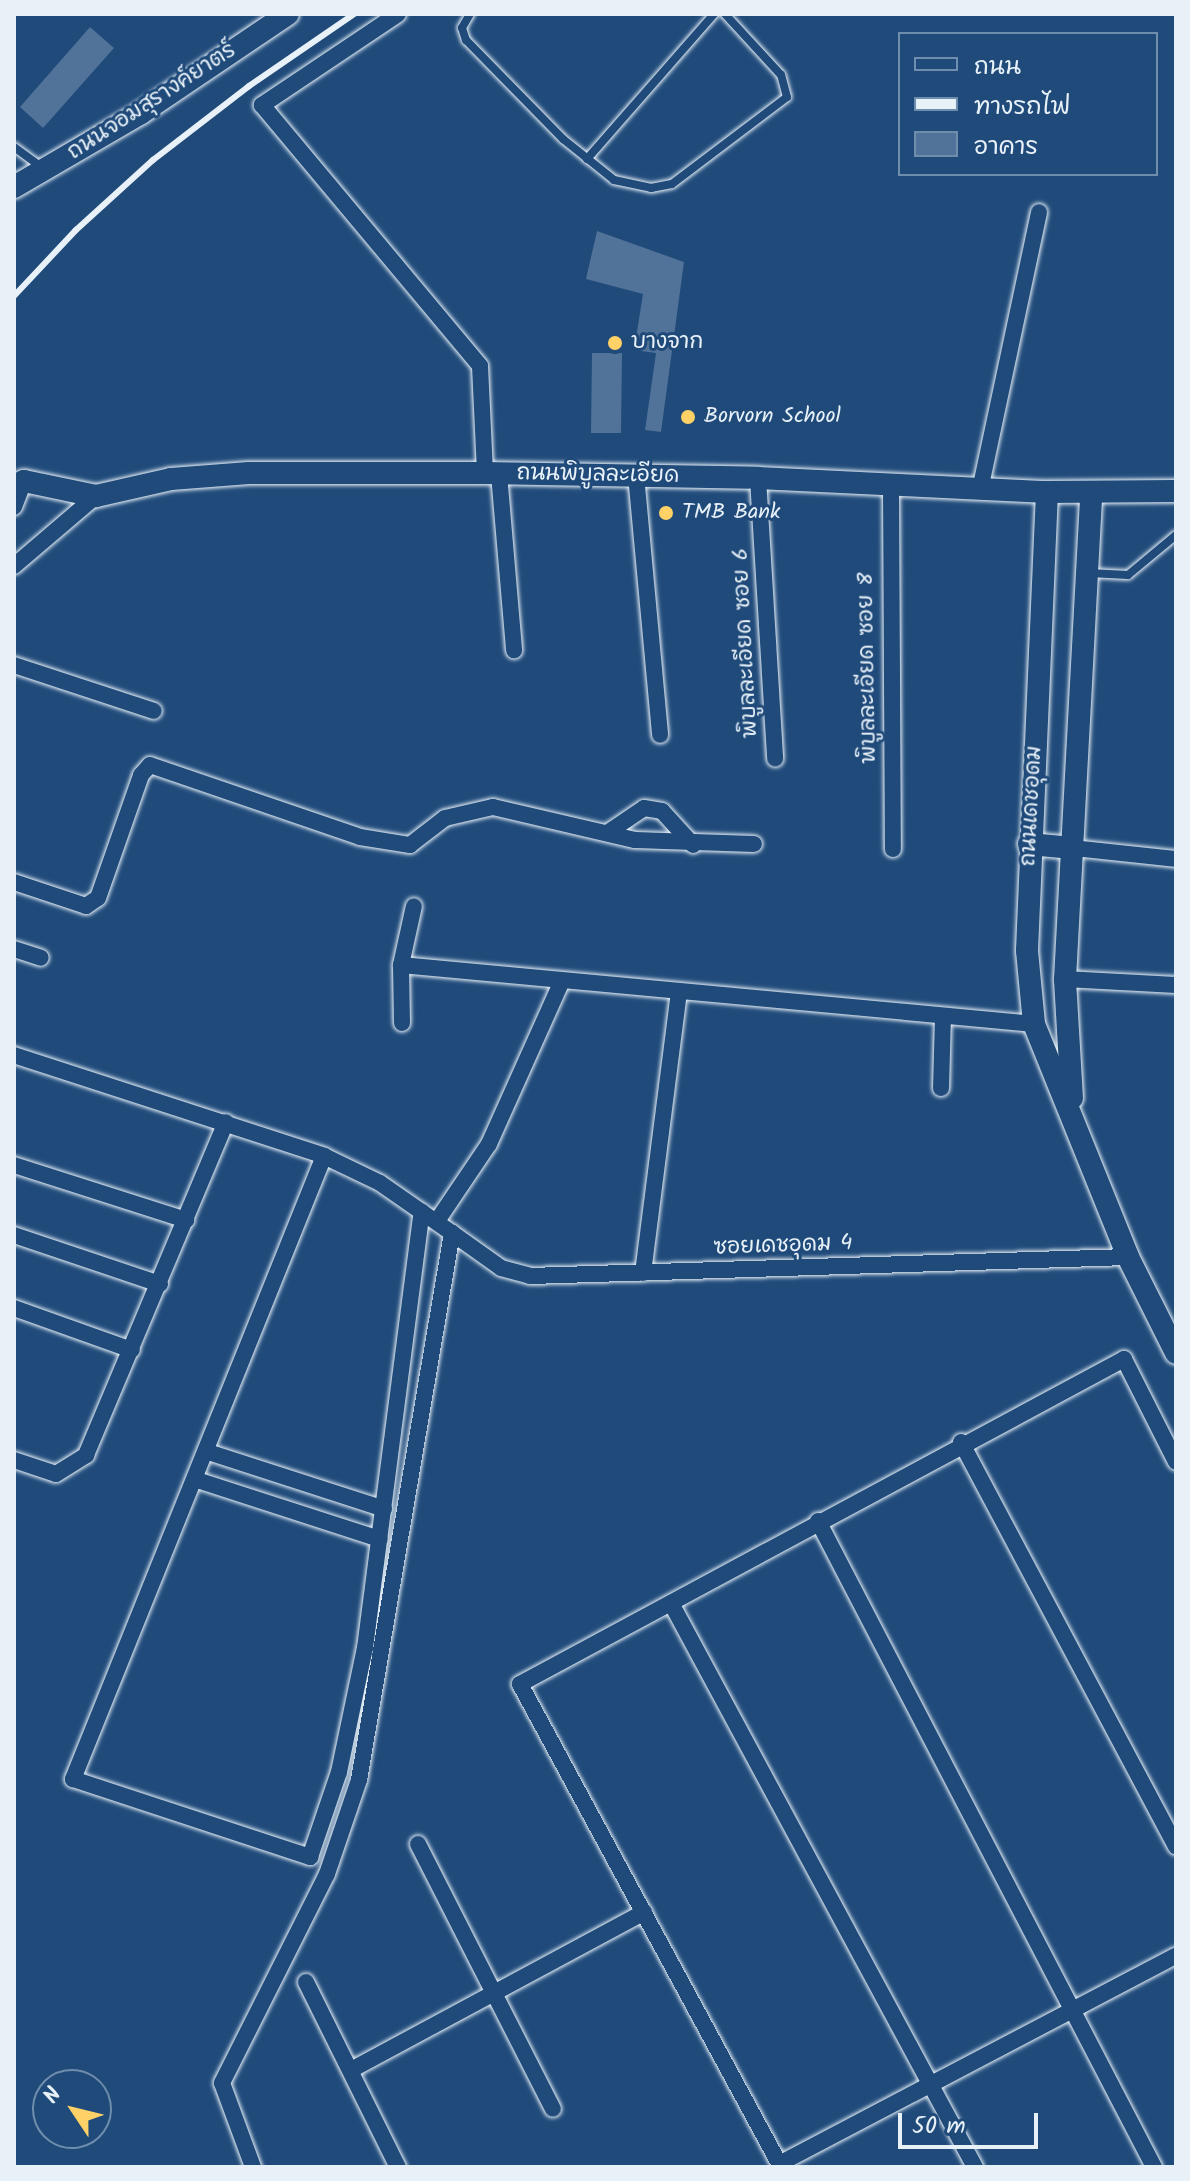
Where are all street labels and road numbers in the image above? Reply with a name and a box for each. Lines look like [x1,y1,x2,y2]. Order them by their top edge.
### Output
street label: ถนนจอมสุรางค์ยาตร์ [63,38,241,166]
street label: ถนนพิบูลละเอียด [516,460,680,490]
street label: พิบูลละเอียด ซอย 6 [728,547,764,739]
street label: พิบูลละเอียด ซอย 8 [853,572,883,764]
street label: ถนนเดชอุดม [1016,745,1048,867]
street label: ซอยเดชอุดม 4 [713,1230,853,1262]

